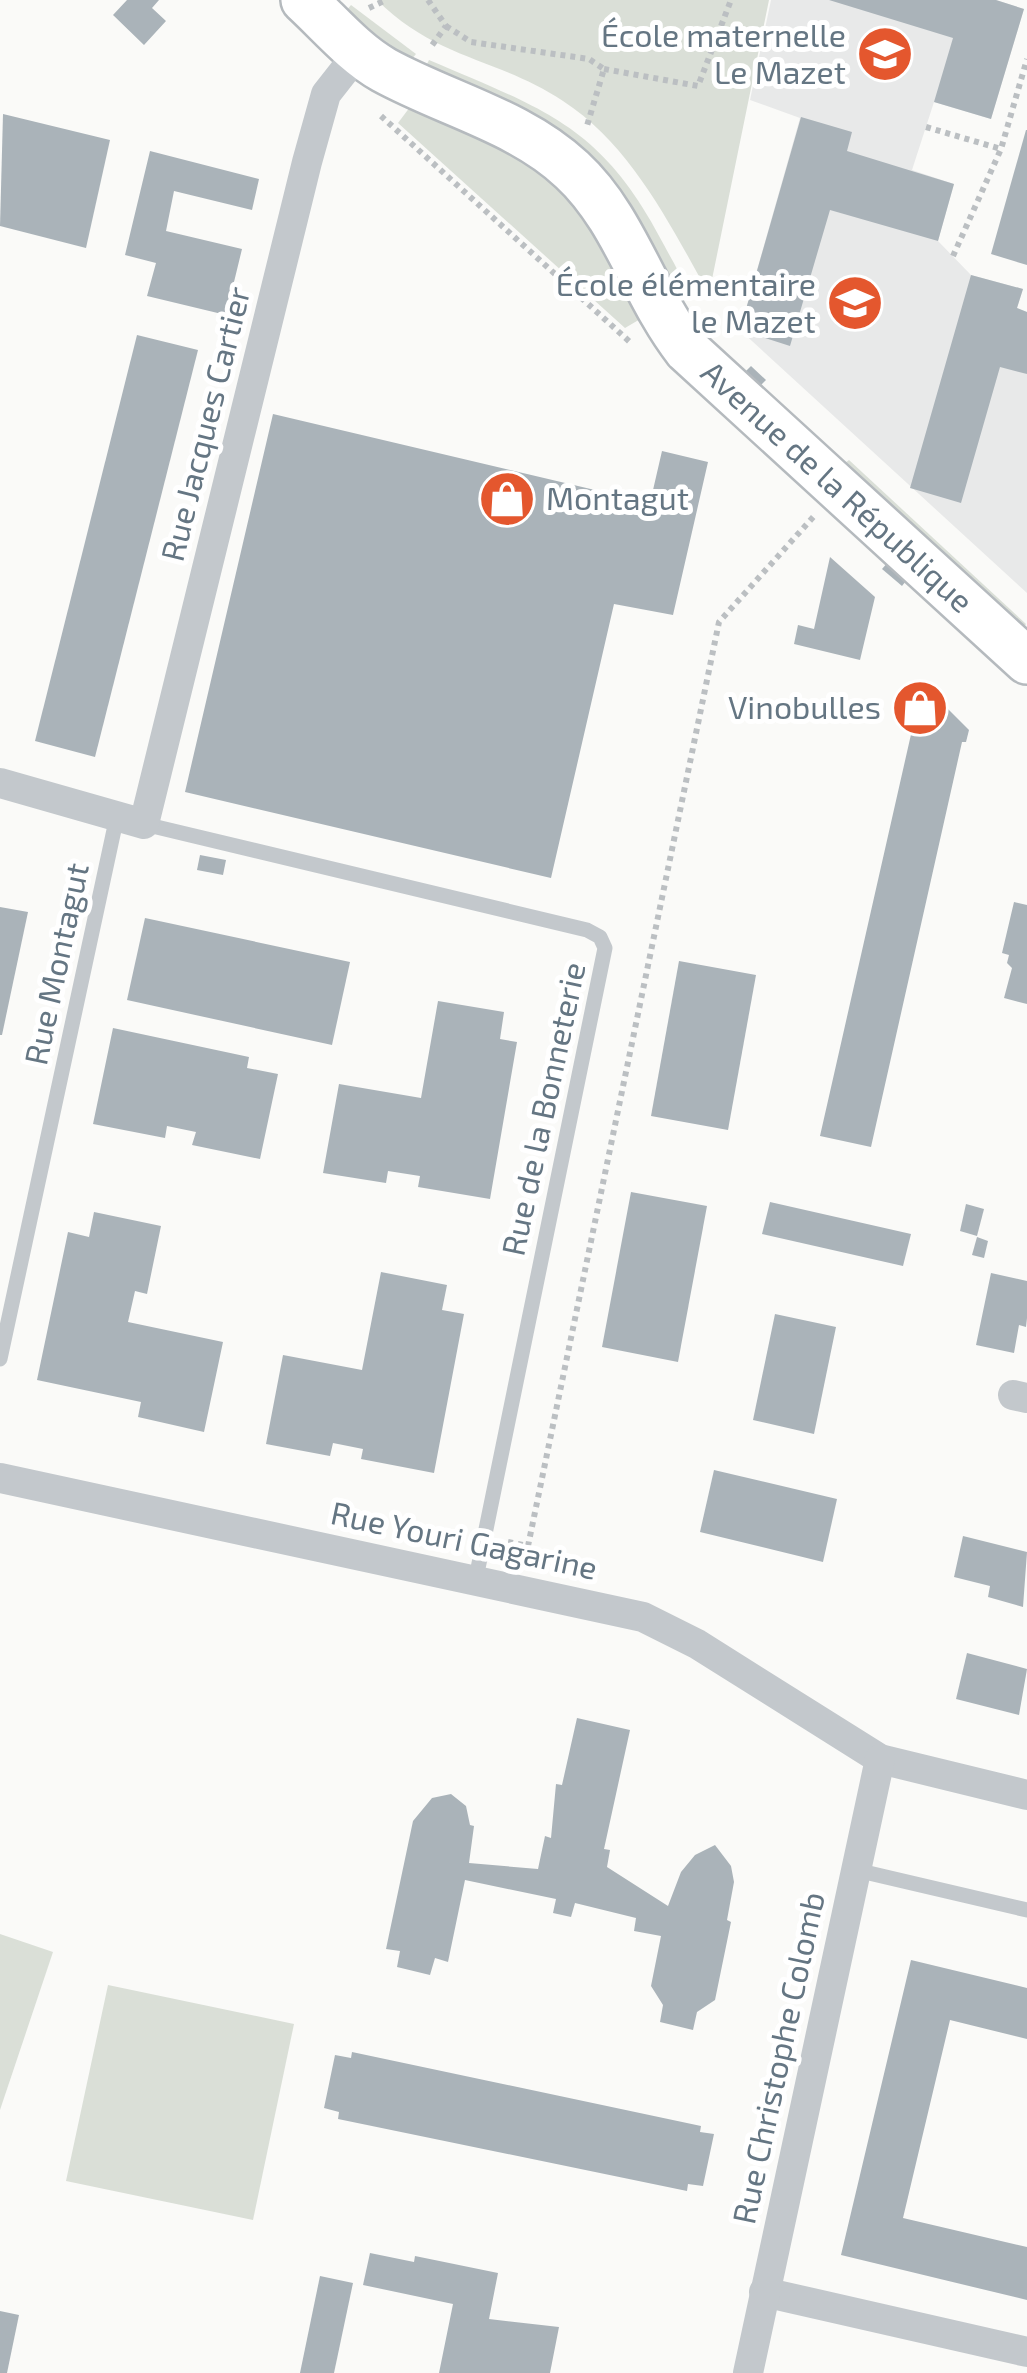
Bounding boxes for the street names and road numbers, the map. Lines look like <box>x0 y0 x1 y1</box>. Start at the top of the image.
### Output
street label: Rue Jacques Cartier <box>152 282 257 565</box>
street label: Avenue de la République <box>695 352 982 619</box>
street label: Rue Montagut <box>15 859 95 1068</box>
street label: Rue de la Bonneterie <box>492 958 592 1259</box>
street label: Rue Youri Gagarine <box>328 1492 601 1586</box>
street label: Rue Christophe Colomb <box>723 1888 831 2227</box>

